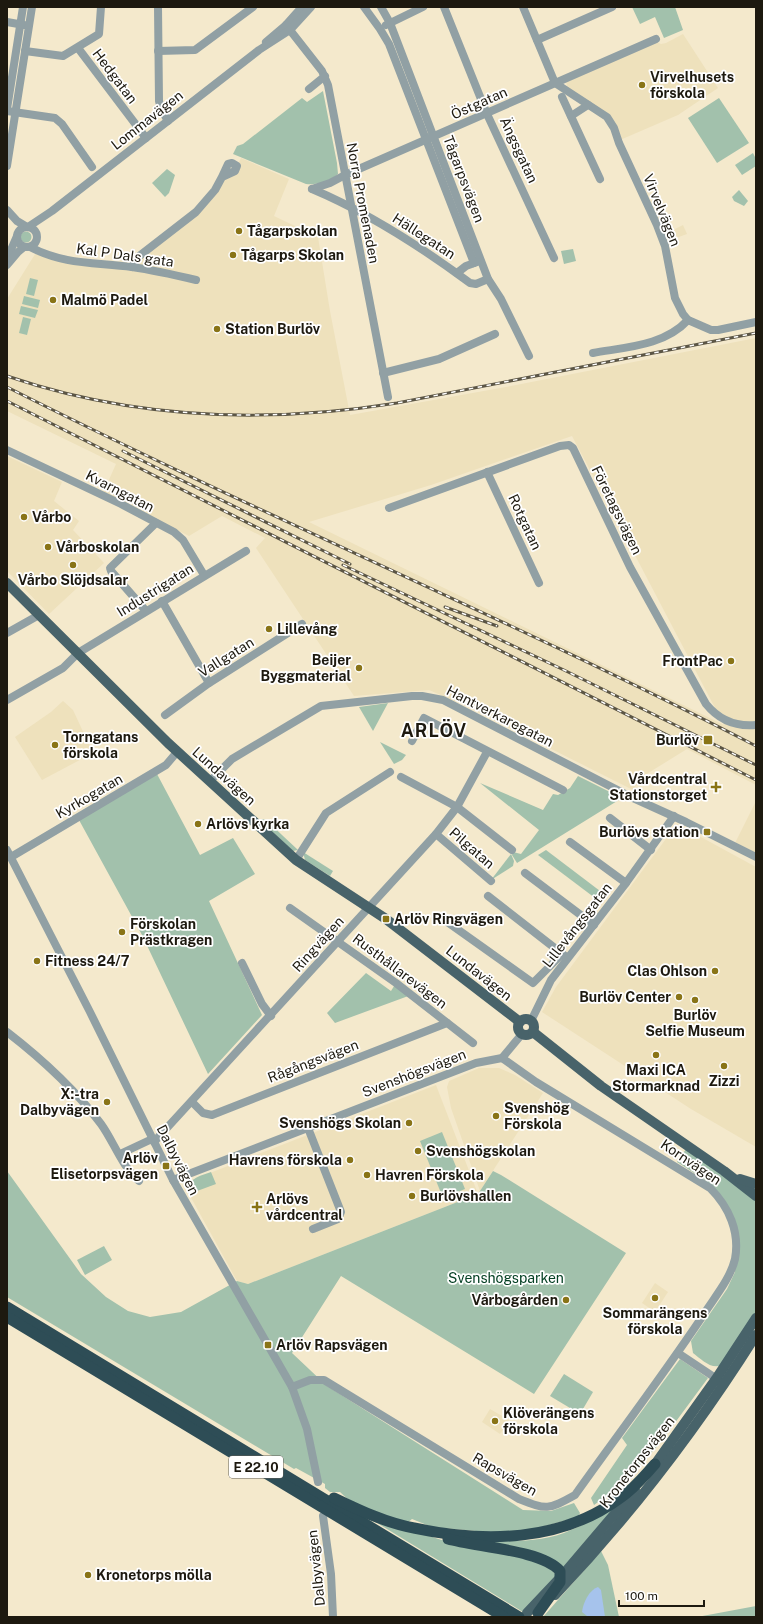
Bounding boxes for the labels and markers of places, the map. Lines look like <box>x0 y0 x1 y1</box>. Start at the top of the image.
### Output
place label: Virvelhusets förskola <box>650 69 734 101</box>
marker: Virvelhusets förskola <box>637 80 647 90</box>
place label: Tågarpskolan <box>247 223 337 239</box>
marker: Tågarpskolan <box>234 226 244 236</box>
place label: Tågarps Skolan <box>241 247 344 263</box>
marker: Tågarps Skolan <box>228 250 238 260</box>
place label: Malmö Padel <box>61 292 148 308</box>
marker: Malmö Padel <box>48 295 58 305</box>
place label: Station Burlöv <box>225 321 321 337</box>
marker: Station Burlöv <box>212 324 222 334</box>
place label: Vårbo <box>32 509 71 525</box>
marker: Vårbo <box>19 512 29 522</box>
place label: Vårboskolan <box>56 539 139 555</box>
marker: Vårboskolan <box>43 542 53 552</box>
marker: Vårbo Slöjdsalar <box>68 560 78 570</box>
place label: Vårbo Slöjdsalar <box>18 572 129 588</box>
place label: Lillevång <box>277 621 338 637</box>
marker: Lillevång <box>264 624 274 634</box>
place label: Beijer Byggmaterial <box>260 652 351 684</box>
place label: FrontPac <box>662 653 723 669</box>
marker: FrontPac <box>726 656 736 666</box>
marker: Beijer Byggmaterial <box>354 663 364 673</box>
place label: Torngatans förskola <box>63 729 138 761</box>
place label: Burlöv <box>656 732 700 748</box>
marker: Burlöv <box>702 734 714 746</box>
marker: Torngatans förskola <box>50 740 60 750</box>
place label: Vårdcentral Stationstorget <box>609 771 707 803</box>
marker: Vårdcentral Stationstorget <box>710 781 722 793</box>
place label: Arlövs kyrka <box>206 816 289 832</box>
marker: Arlövs kyrka <box>193 819 203 829</box>
place label: Burlövs station <box>599 824 699 840</box>
marker: Burlövs station <box>702 827 712 837</box>
place label: Arlöv Ringvägen <box>394 911 503 927</box>
marker: Arlöv Ringvägen <box>381 914 391 924</box>
place label: Förskolan Prästkragen <box>130 916 212 948</box>
marker: Förskolan Prästkragen <box>117 927 127 937</box>
place label: Fitness 24/7 <box>45 953 130 969</box>
marker: Fitness 24/7 <box>32 956 42 966</box>
place label: Clas Ohlson <box>627 963 707 979</box>
marker: Clas Ohlson <box>710 966 720 976</box>
place label: Burlöv Center <box>579 989 671 1005</box>
marker: Burlöv Center <box>674 992 684 1002</box>
marker: Burlöv Selfie Museum <box>690 995 700 1005</box>
place label: Burlöv Selfie Museum <box>645 1007 745 1039</box>
marker: Maxi ICA Stormarknad <box>651 1050 661 1060</box>
marker: Zizzi <box>719 1061 729 1071</box>
place label: Maxi ICA Stormarknad <box>612 1062 700 1094</box>
place label: Zizzi <box>709 1073 739 1089</box>
place label: X:-tra Dalbyvägen <box>20 1086 99 1118</box>
marker: X:-tra Dalbyvägen <box>102 1097 112 1107</box>
place label: Svenshög Förskola <box>504 1100 570 1132</box>
marker: Svenshög Förskola <box>491 1111 501 1121</box>
place label: Svenshögs Skolan <box>279 1115 401 1131</box>
marker: Svenshögs Skolan <box>404 1118 414 1128</box>
place label: Svenshögskolan <box>426 1143 535 1159</box>
marker: Svenshögskolan <box>413 1146 423 1156</box>
place label: Arlöv Elisetorpsvägen <box>51 1150 159 1182</box>
place label: Havrens förskola <box>229 1152 342 1168</box>
marker: Havrens förskola <box>345 1155 355 1165</box>
marker: Arlöv Elisetorpsvägen <box>161 1161 171 1171</box>
place label: Havren Förskola <box>375 1167 484 1183</box>
marker: Havren Förskola <box>362 1170 372 1180</box>
place label: Burlövshallen <box>420 1188 511 1204</box>
place label: Arlövs vårdcentral <box>266 1191 343 1223</box>
marker: Burlövshallen <box>407 1191 417 1201</box>
marker: Arlövs vårdcentral <box>251 1201 263 1213</box>
place label: Vårbogården <box>472 1292 558 1308</box>
marker: Sommarängens förskola <box>650 1293 660 1303</box>
marker: Vårbogården <box>561 1295 571 1305</box>
place label: Sommarängens förskola <box>603 1305 707 1337</box>
place label: Arlöv Rapsvägen <box>276 1337 388 1353</box>
marker: Arlöv Rapsvägen <box>263 1340 273 1350</box>
place label: Klöverängens förskola <box>503 1405 594 1437</box>
marker: Klöverängens förskola <box>490 1416 500 1426</box>
place label: Kronetorps mölla <box>96 1567 212 1583</box>
marker: Kronetorps mölla <box>83 1570 93 1580</box>

